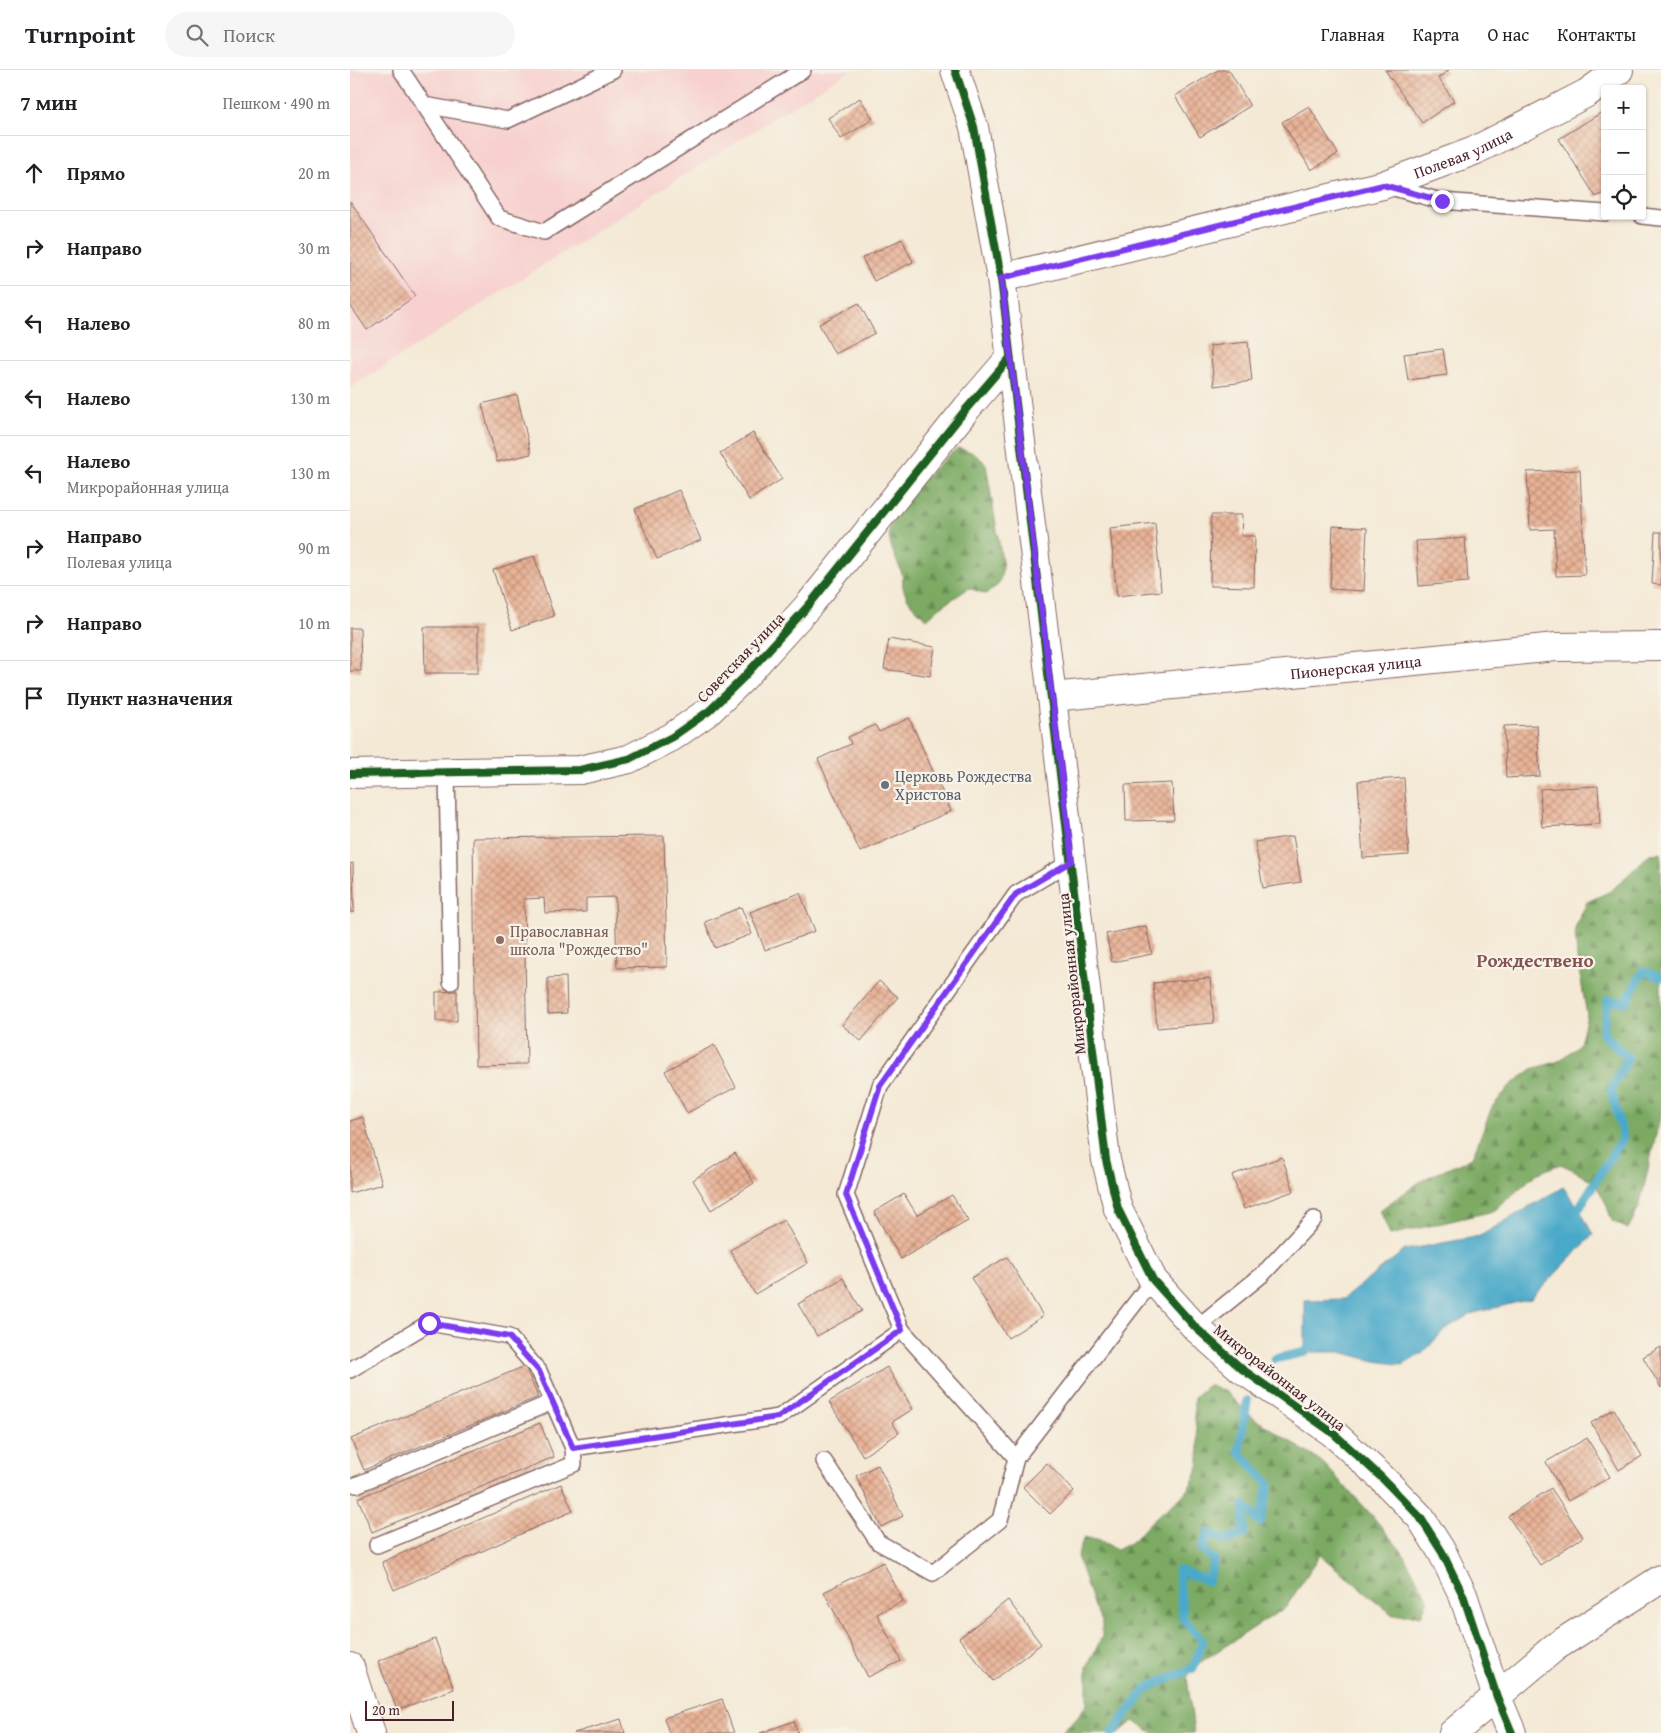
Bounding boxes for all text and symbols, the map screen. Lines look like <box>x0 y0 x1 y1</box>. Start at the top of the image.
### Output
search box <box>165 12 515 57</box>
text: Turnpoint <box>25 17 135 52</box>
icon: search <box>183 21 211 49</box>
text: Поиск <box>223 21 275 49</box>
text: Главная <box>1321 21 1385 48</box>
text: Карта <box>1413 21 1459 48</box>
text: О нас <box>1487 21 1529 48</box>
text: Контакты <box>1557 21 1636 48</box>
map controls <box>1601 85 1646 220</box>
button: + <box>1601 85 1646 130</box>
text: 7 мин <box>20 87 77 118</box>
text: Пешком · 490 m <box>223 91 330 115</box>
street label: Полевая улица <box>1410 121 1517 185</box>
button: − <box>1601 130 1646 175</box>
icon: ahead <box>20 159 48 187</box>
text: Прямо <box>67 159 125 187</box>
text: 20 m <box>298 161 330 185</box>
button: locate <box>1601 175 1646 220</box>
route end <box>1431 190 1454 213</box>
icon: right <box>20 234 48 262</box>
text: Направо <box>67 234 142 262</box>
text: 30 m <box>298 236 330 260</box>
icon: left <box>20 309 48 337</box>
text: Налево <box>67 309 130 337</box>
text: 80 m <box>298 311 330 335</box>
icon: left <box>20 384 48 412</box>
text: Налево <box>67 384 130 412</box>
text: 130 m <box>290 386 330 410</box>
text: Налево <box>67 447 130 475</box>
icon: left <box>20 459 48 487</box>
text: 130 m <box>290 461 330 485</box>
text: Микрорайонная улица <box>67 475 229 499</box>
text: Направо <box>67 522 142 550</box>
icon: right <box>20 534 48 562</box>
text: 90 m <box>298 536 330 560</box>
text: Полевая улица <box>67 550 172 574</box>
street label: Советская улица <box>690 606 790 708</box>
icon: right <box>20 609 48 637</box>
text: Направо <box>67 609 142 637</box>
text: 10 m <box>298 611 330 635</box>
street label: Пионерская улица <box>1289 648 1423 685</box>
icon: arrive <box>20 684 48 712</box>
text: Пункт назначения <box>67 684 233 712</box>
place label: Церковь Рождества Христова <box>895 764 1032 806</box>
marker: Церковь Рождества Христова <box>879 779 891 791</box>
street label: Микрорайонная улица <box>1051 892 1091 1056</box>
place label: Православная школа "Рождество" <box>510 919 648 961</box>
marker: Православная школа "Рождество" <box>494 934 506 946</box>
district label: Рождествено <box>1476 946 1594 974</box>
route start <box>418 1312 441 1335</box>
street label: Микрорайонная улица <box>1209 1318 1352 1437</box>
scale bar <box>365 1698 454 1721</box>
text: 20 m <box>372 1700 400 1720</box>

